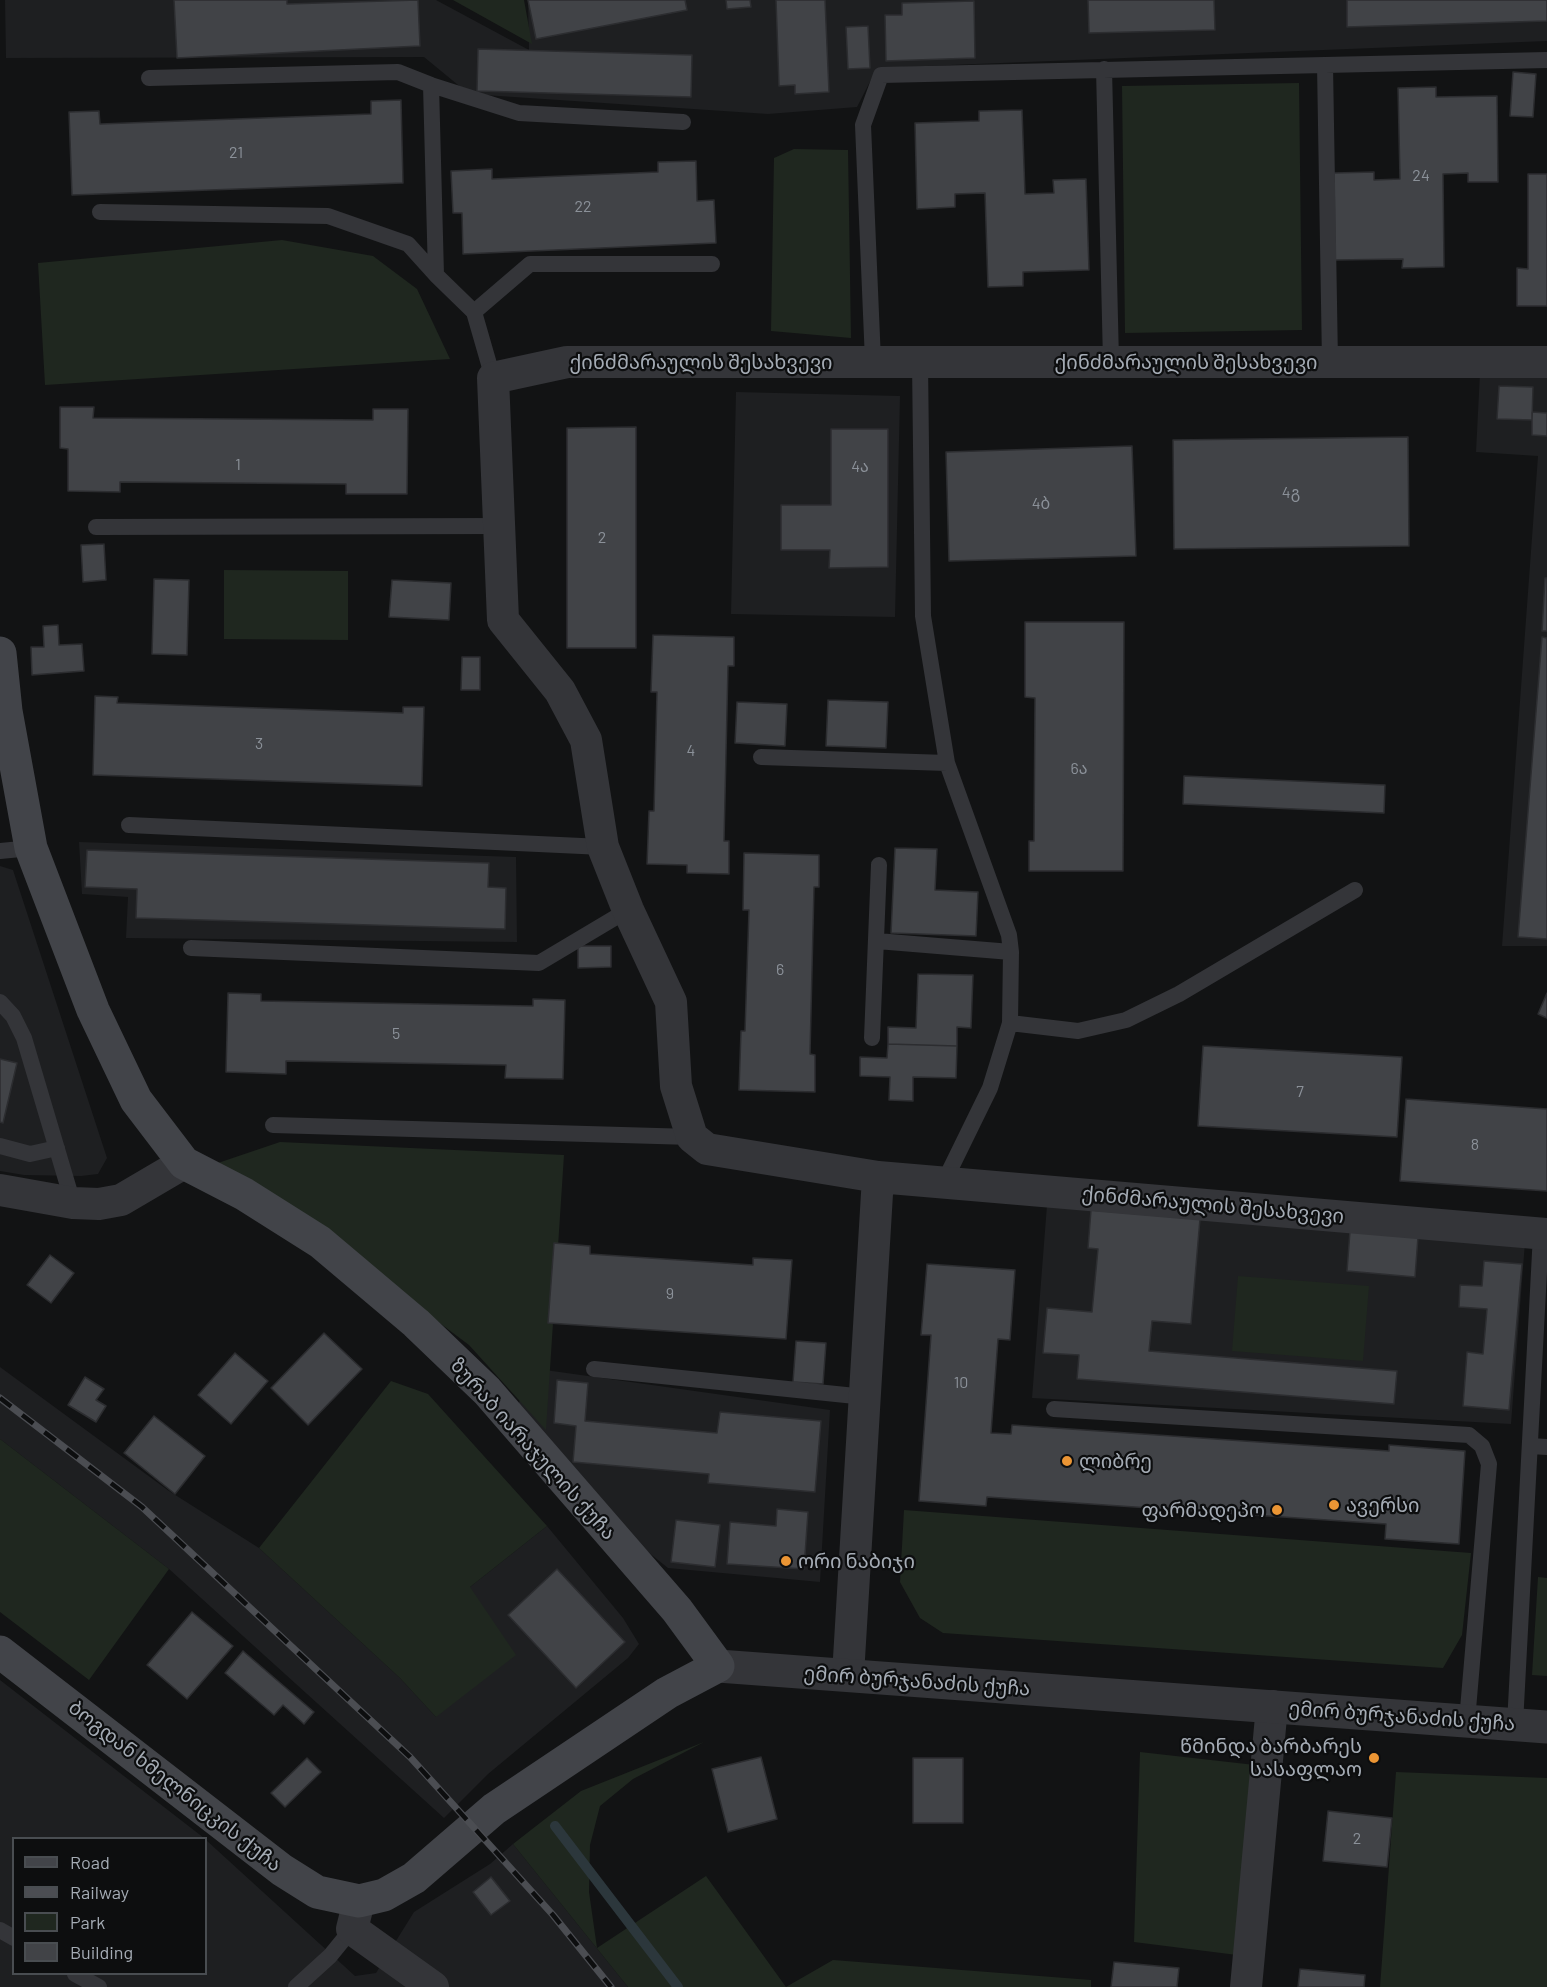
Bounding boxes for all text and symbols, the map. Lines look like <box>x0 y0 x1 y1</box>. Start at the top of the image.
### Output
house number: 21 <box>229 143 243 163</box>
house number: 24 <box>1412 166 1430 186</box>
house number: 22 <box>574 197 592 217</box>
street label: ქინძმარაულის შესახვევი <box>569 350 833 374</box>
street label: ქინძმარაულის შესახვევი <box>1054 350 1318 374</box>
house number: 1 <box>235 455 241 475</box>
house number: 4ა <box>851 457 869 477</box>
house number: 4გ <box>1282 483 1300 503</box>
house number: 4ბ <box>1032 494 1050 514</box>
house number: 2 <box>598 528 606 548</box>
house number: 3 <box>255 734 263 754</box>
house number: 4 <box>687 741 695 761</box>
house number: 6ა <box>1070 759 1088 779</box>
house number: 6 <box>776 960 784 980</box>
house number: 5 <box>392 1024 400 1044</box>
house number: 7 <box>1296 1082 1304 1102</box>
house number: 8 <box>1471 1135 1479 1155</box>
street label: ქინძმარაულის შესახვევი <box>1081 1182 1345 1228</box>
house number: 9 <box>666 1284 674 1304</box>
street label: ზურაბ იარაჯულის ქუჩა <box>445 1353 621 1545</box>
house number: 10 <box>954 1373 968 1393</box>
place label: ლიბრე <box>1079 1449 1152 1473</box>
marker: ლიბრე <box>1060 1454 1074 1468</box>
place label: ავერსი <box>1346 1493 1420 1517</box>
place label: ფარმადეპო <box>1142 1498 1265 1522</box>
marker: ავერსი <box>1327 1498 1341 1512</box>
marker: ფარმადეპო <box>1270 1503 1284 1517</box>
place label: ორი ნაბიჯი <box>798 1549 915 1573</box>
marker: ორი ნაბიჯი <box>779 1554 793 1568</box>
street label: ემირ ბურჯანაძის ქუჩა <box>803 1661 1031 1701</box>
street label: ბოგდან ხმელნიცკის ქუჩა <box>64 1695 286 1877</box>
street label: ემირ ბურჯანაძის ქუჩა <box>1288 1696 1516 1736</box>
place label: წმინდა ბარბარეს სასაფლაო <box>1180 1734 1362 1781</box>
marker: წმინდა ბარბარეს სასაფლაო <box>1367 1751 1381 1765</box>
house number: 2 <box>1353 1829 1361 1849</box>
legend <box>12 1837 207 1975</box>
text: Road <box>70 1851 110 1873</box>
text: Railway <box>70 1881 129 1903</box>
text: Park <box>70 1911 105 1933</box>
text: Building <box>70 1941 133 1963</box>

